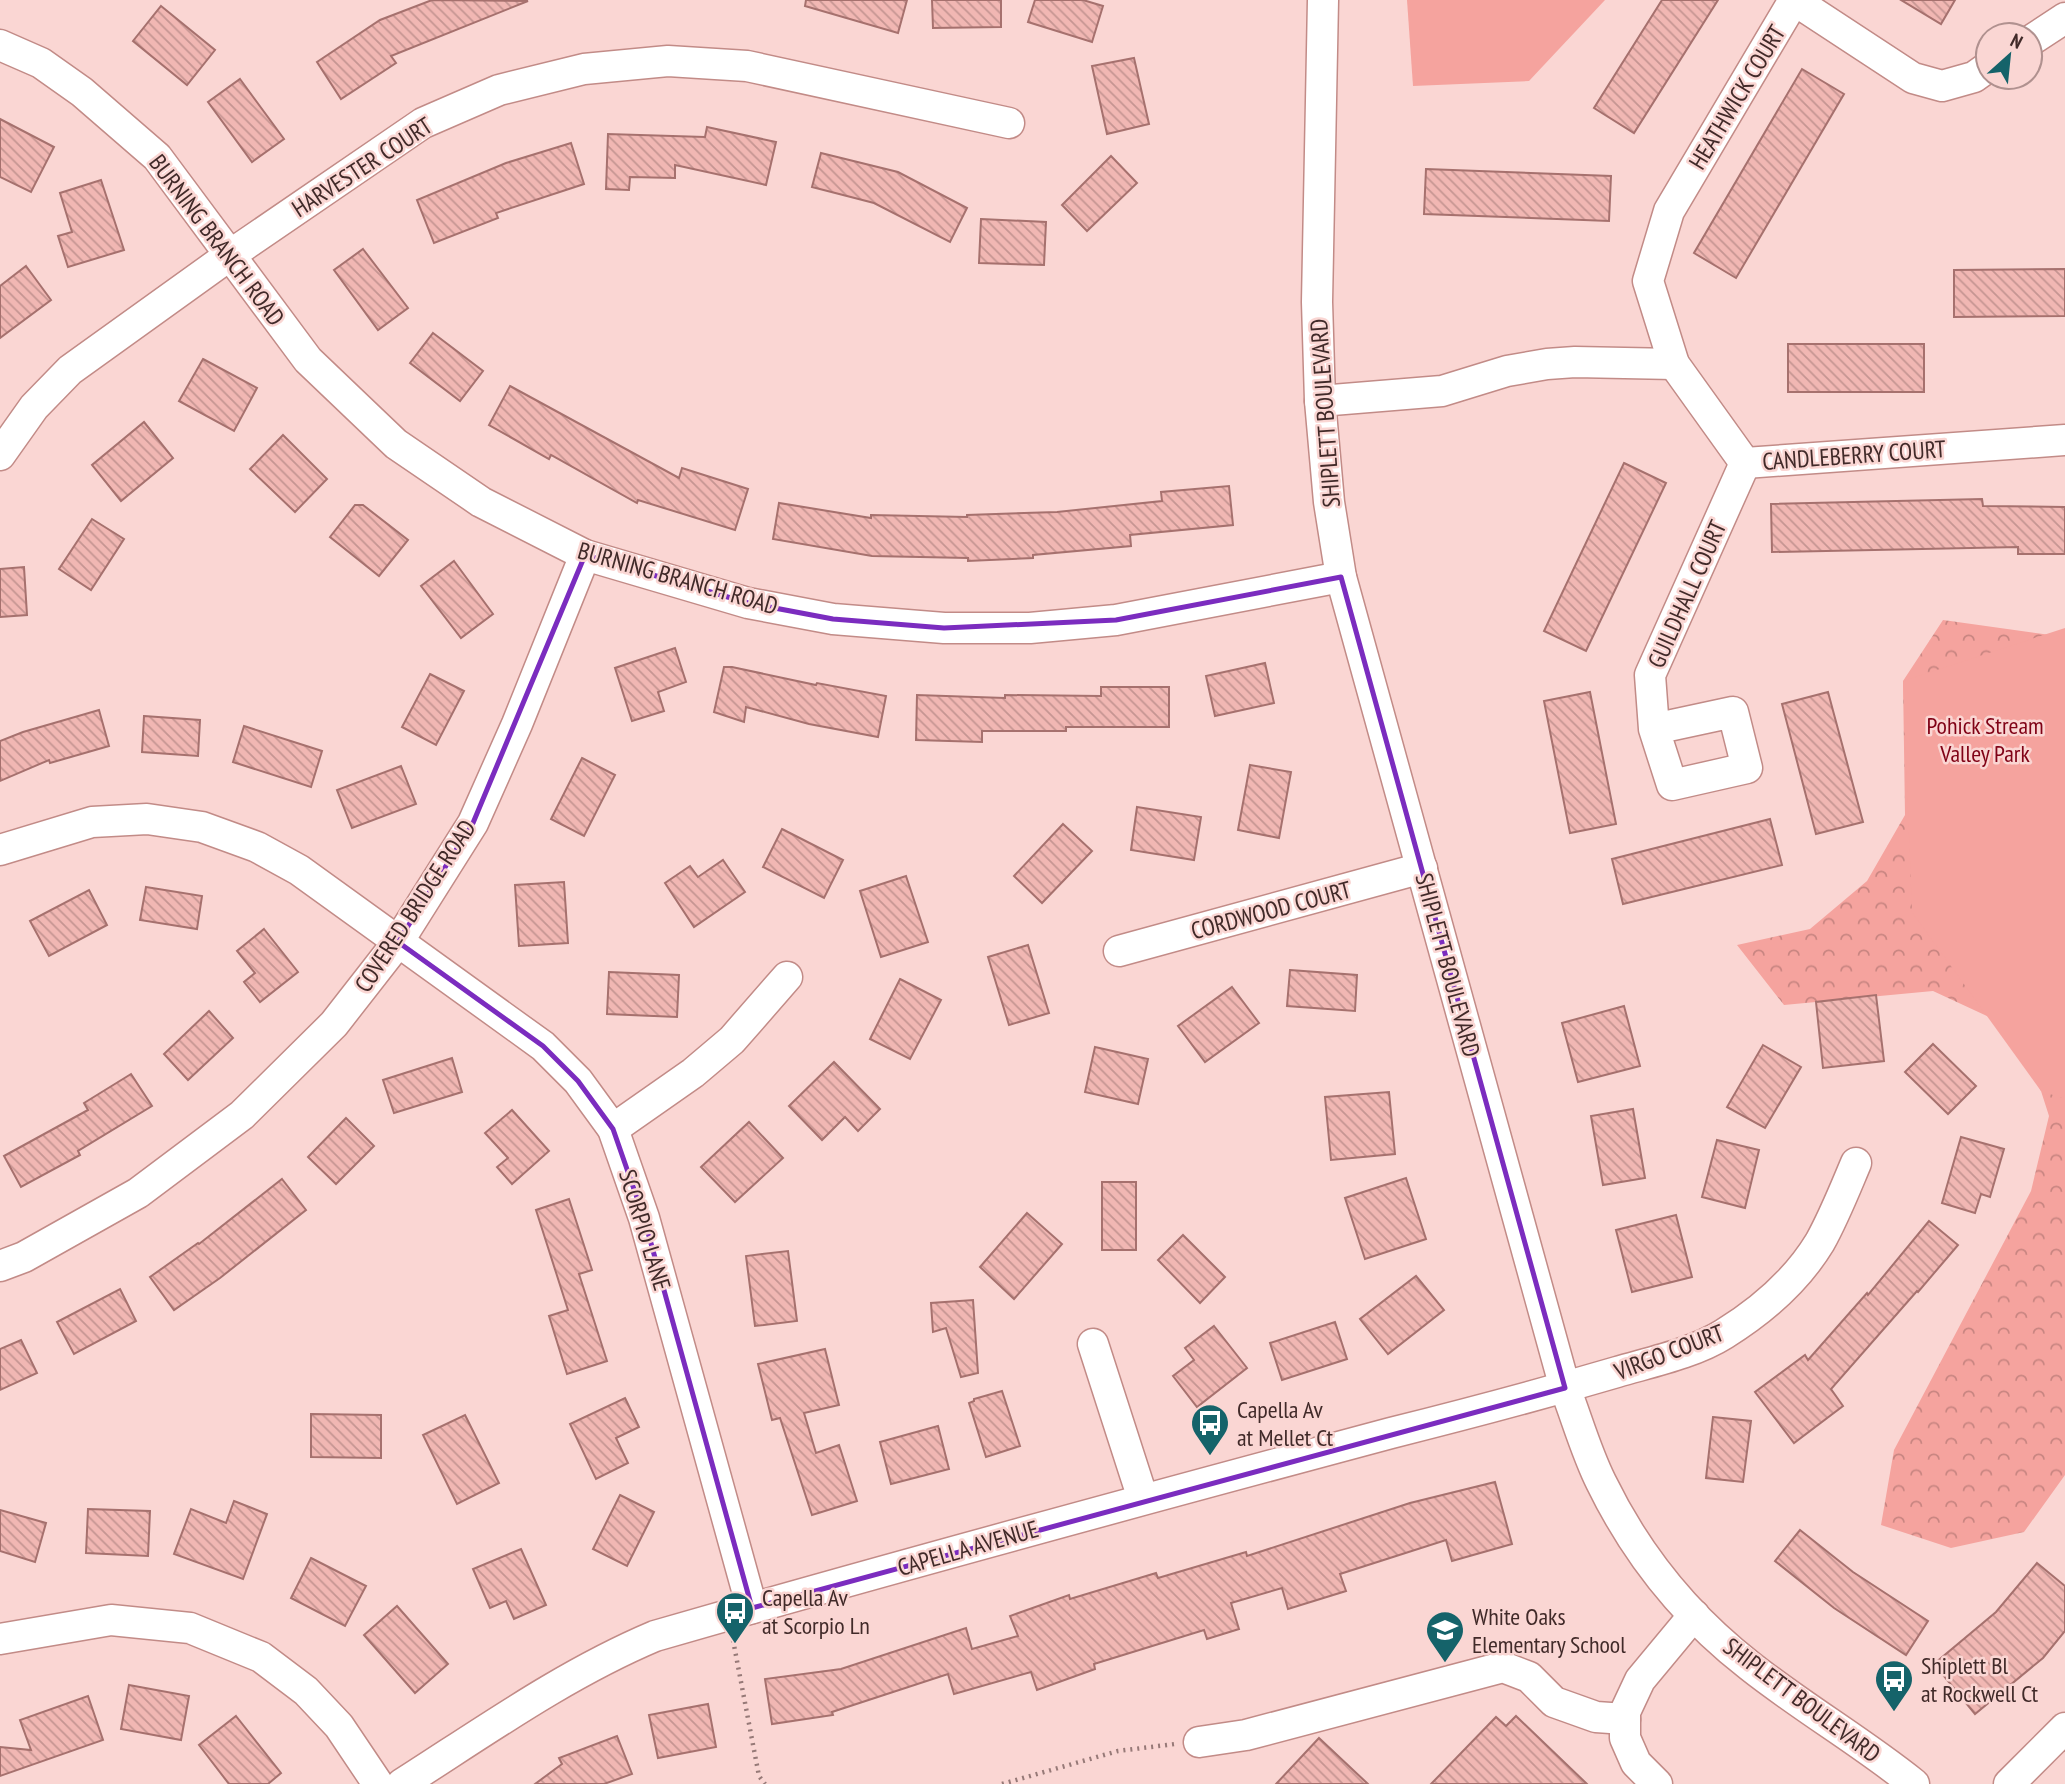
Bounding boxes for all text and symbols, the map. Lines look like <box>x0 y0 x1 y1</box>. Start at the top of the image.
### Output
street label: HEATHWICK COURT <box>1682 19 1792 175</box>
north arrow <box>1974 21 2044 91</box>
text: N <box>2007 28 2027 54</box>
street label: HARVESTER COURT <box>286 110 438 224</box>
street label: BURNING BRANCH ROAD <box>142 148 292 332</box>
street label: SHIPLETT BOULEVARD <box>1303 318 1347 508</box>
street label: CANDLEBERRY COURT <box>1761 433 1947 477</box>
street label: GUILDHALL COURT <box>1641 515 1733 673</box>
street label: BURNING BRANCH ROAD <box>574 535 782 621</box>
park label: Pohick Stream Valley Park <box>1926 710 2044 769</box>
street label: COVERED BRIDGE ROAD <box>348 814 482 998</box>
street label: SHIPLETT BOULEVARD <box>1409 870 1487 1060</box>
street label: CORDWOOD COURT <box>1188 874 1355 946</box>
street label: SCORPIO LANE <box>612 1166 678 1294</box>
street label: VIRGO COURT <box>1609 1317 1728 1387</box>
place label: Capella Av at Mellet Ct <box>1237 1394 1334 1453</box>
bus stop icon: Capella Av at Mellet Ct <box>1189 1402 1231 1457</box>
street label: CAPELLA AVENUE <box>894 1513 1042 1583</box>
place label: Capella Av at Scorpio Ln <box>762 1582 870 1641</box>
bus stop icon: Capella Av at Scorpio Ln <box>714 1590 756 1645</box>
place label: White Oaks Elementary School <box>1472 1601 1626 1660</box>
school or university icon: White Oaks Elementary School <box>1424 1609 1466 1664</box>
street label: SHIPLETT BOULEVARD <box>1717 1631 1887 1769</box>
place label: Shiplett Bl at Rockwell Ct <box>1921 1650 2039 1709</box>
bus stop icon: Shiplett Bl at Rockwell Ct <box>1873 1658 1915 1713</box>

